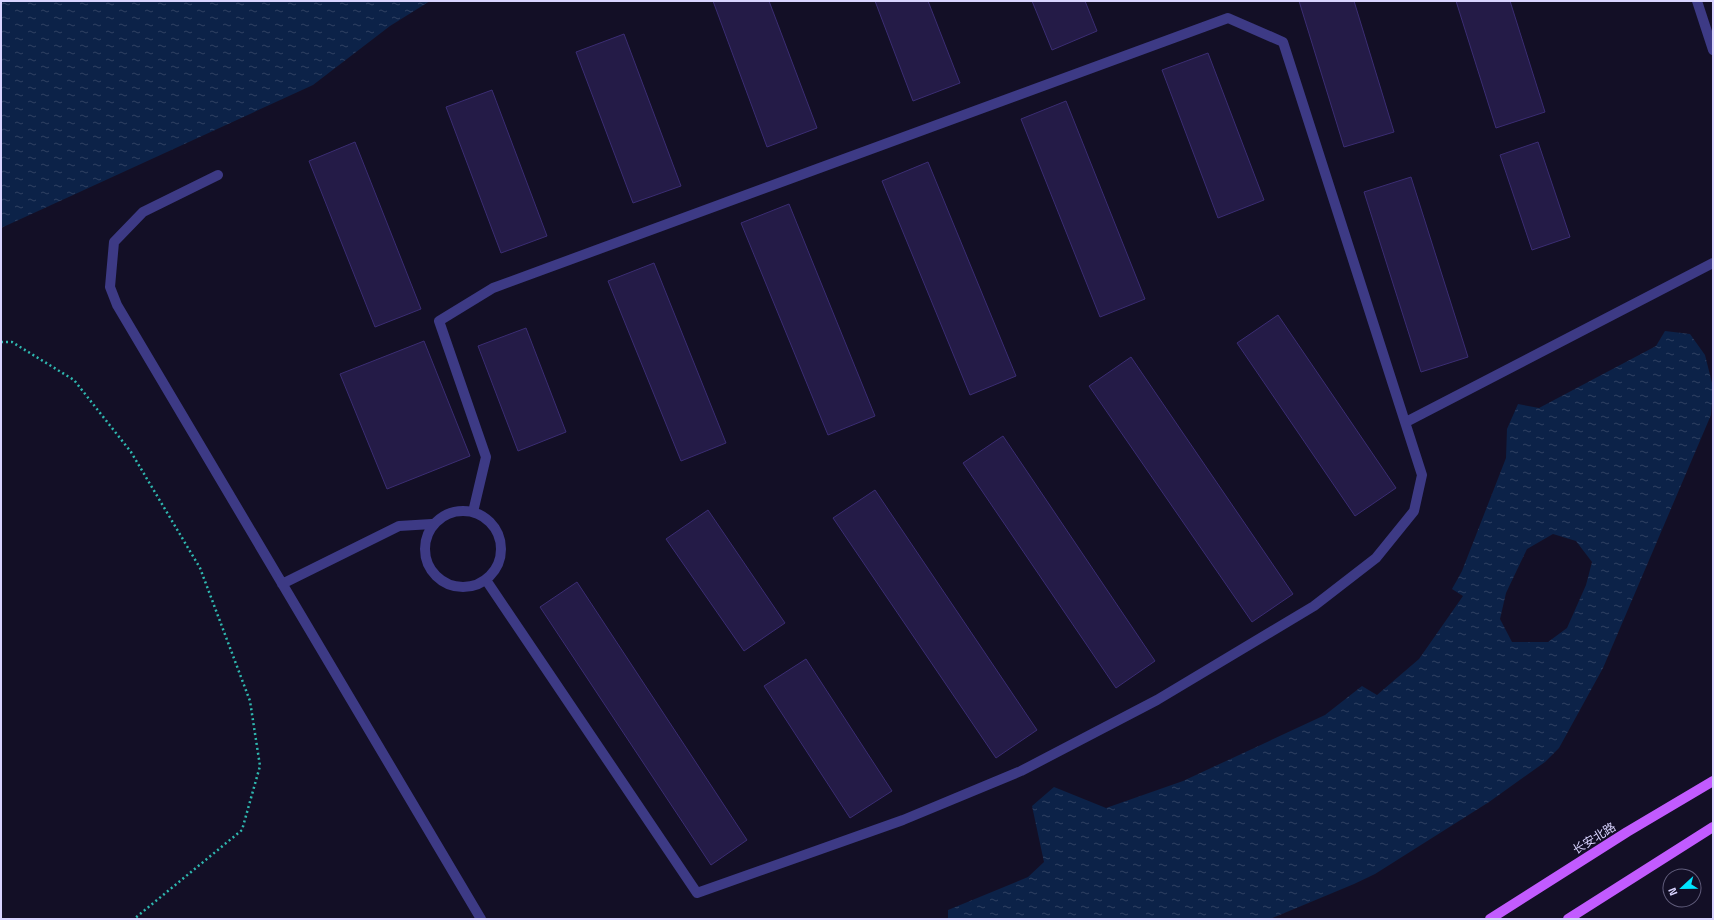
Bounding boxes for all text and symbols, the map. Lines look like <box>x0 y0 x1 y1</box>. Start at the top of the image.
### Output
street label: 长安北路 <box>1569 817 1619 859</box>
north arrow <box>1662 868 1702 908</box>
text: N <box>1664 885 1682 898</box>

